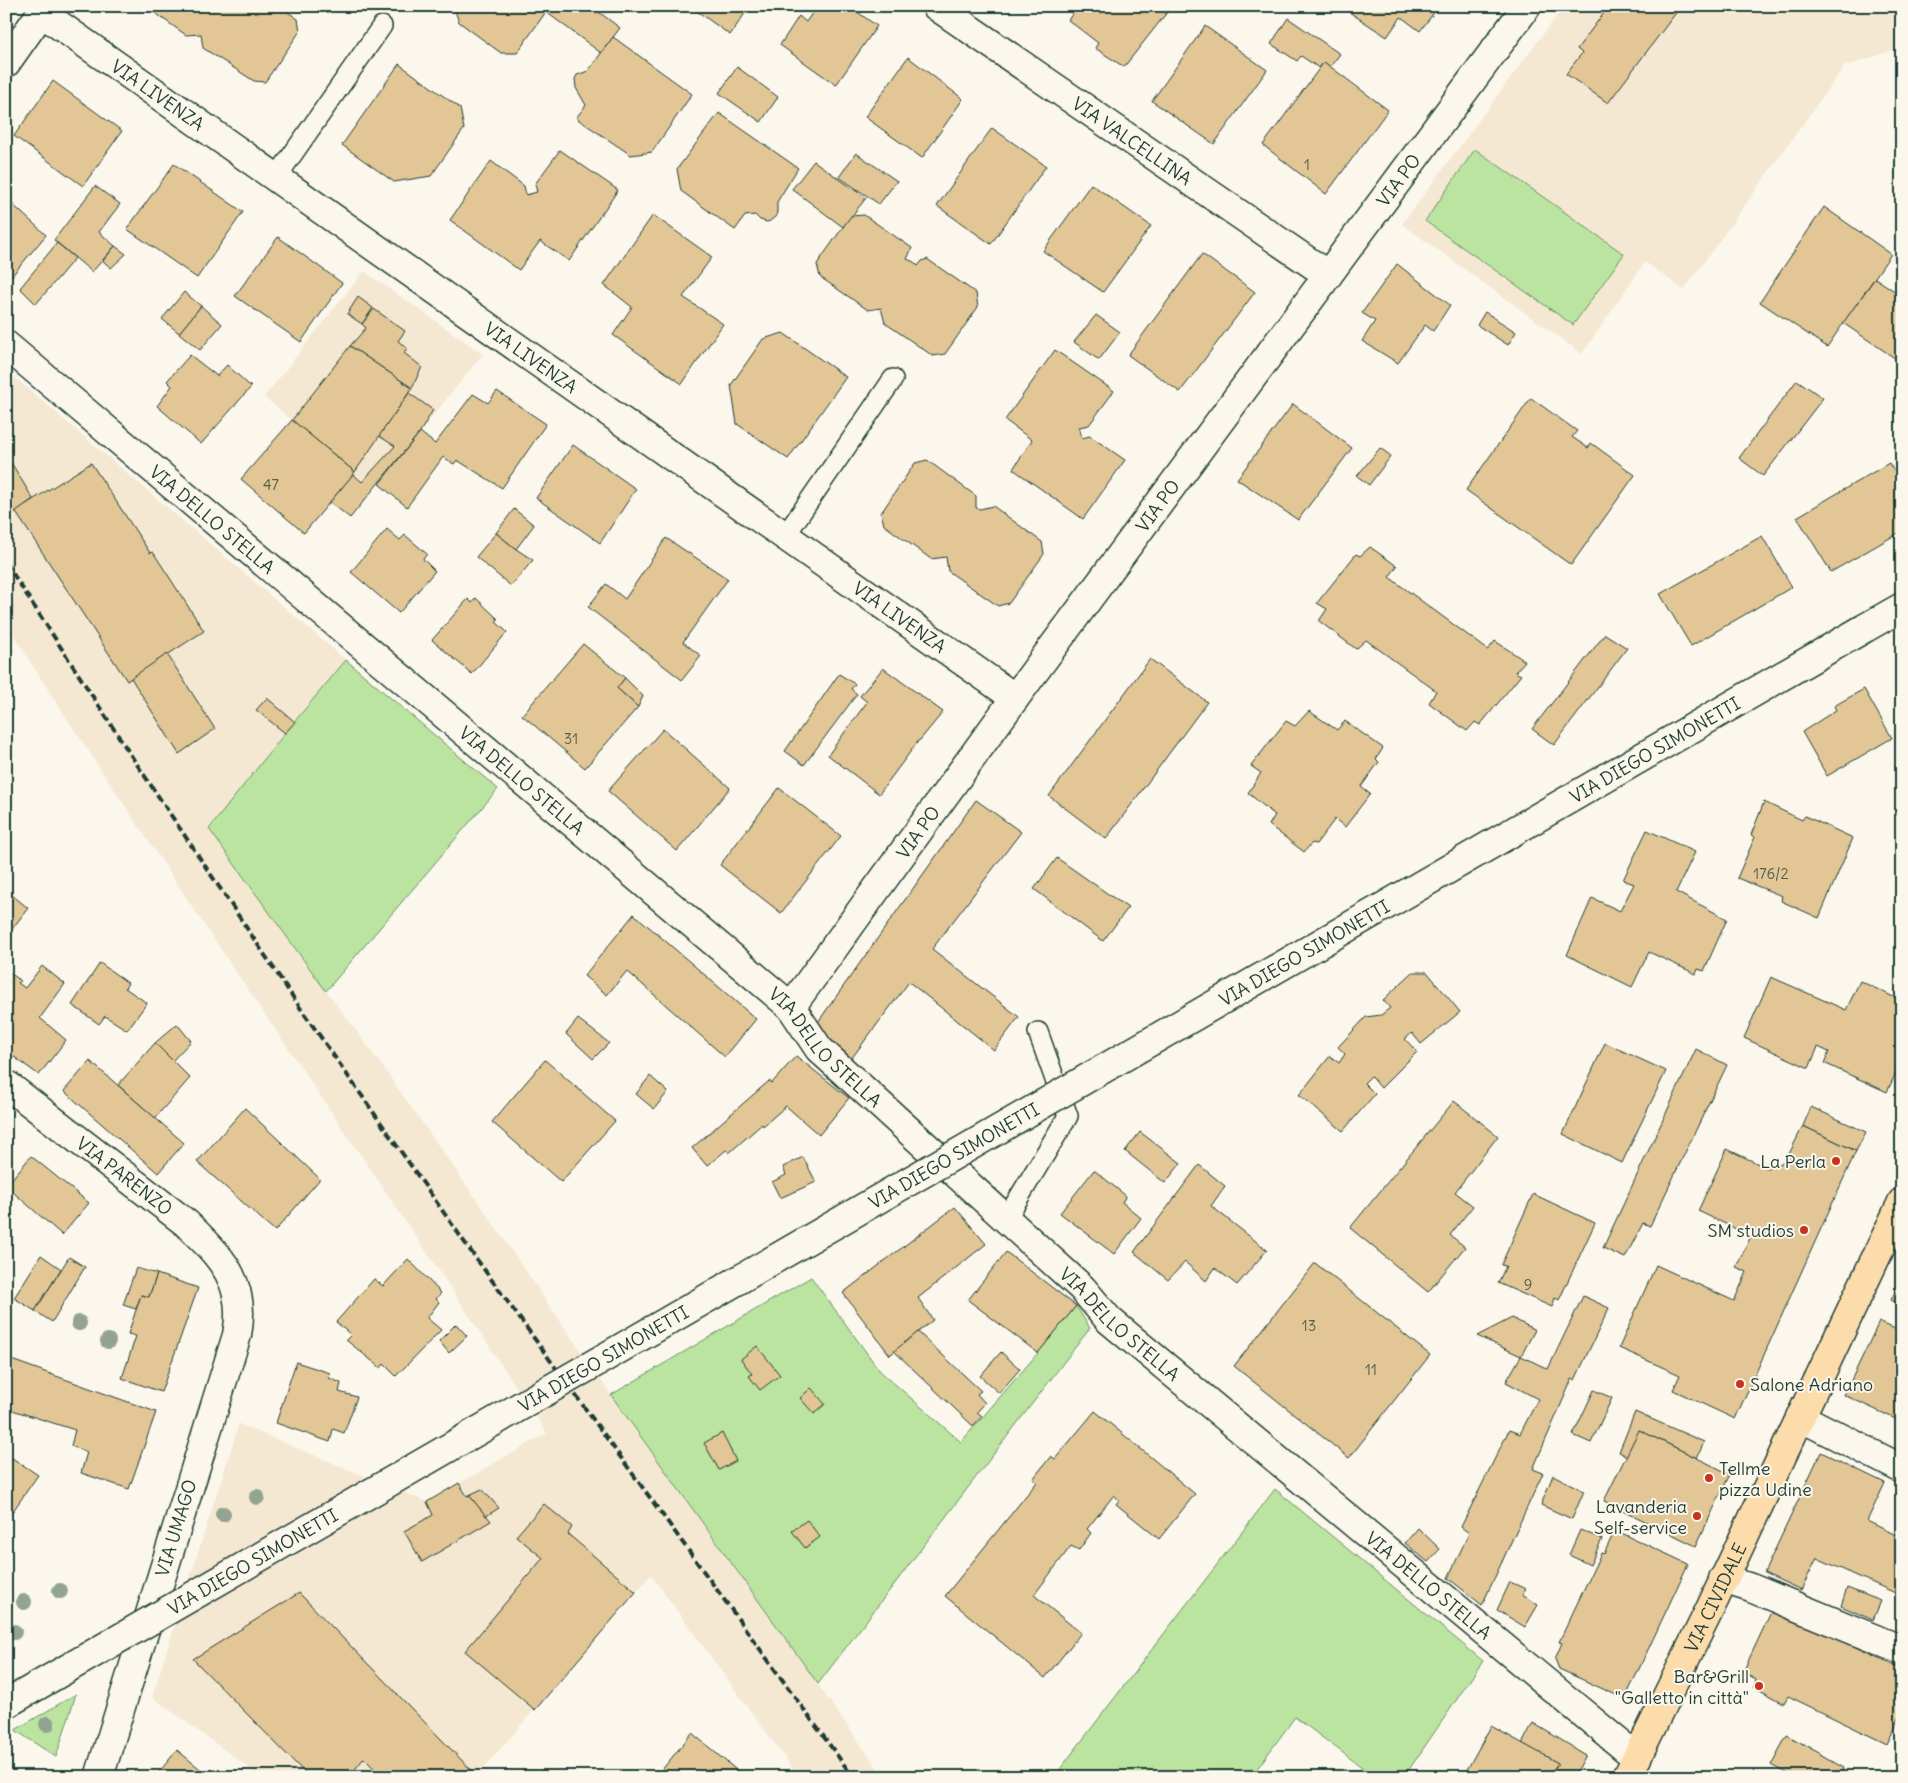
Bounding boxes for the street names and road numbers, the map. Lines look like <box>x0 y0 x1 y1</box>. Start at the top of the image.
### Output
street label: VIA LIVENZA <box>107 54 209 135</box>
street label: VIA VALCELLINA <box>1068 92 1197 190</box>
street label: VIA PO <box>1371 149 1425 211</box>
street label: VIA LIVENZA <box>480 317 582 398</box>
street label: VIA DELLO STELLA <box>145 460 280 578</box>
street label: VIA PO <box>1130 475 1184 536</box>
street label: VIA LIVENZA <box>849 576 951 658</box>
street label: VIA DIEGO SIMONETTI <box>1565 691 1744 808</box>
street label: VIA DELLO STELLA <box>455 721 589 839</box>
street label: VIA PO <box>891 801 945 863</box>
street label: VIA DIEGO SIMONETTI <box>1215 894 1394 1011</box>
street label: VIA DELLO STELLA <box>764 982 887 1112</box>
street label: VIA DIEGO SIMONETTI <box>864 1097 1043 1214</box>
street label: VIA PARENZO <box>72 1131 177 1220</box>
street label: VIA DELLO STELLA <box>1055 1262 1185 1386</box>
street label: VIA DIEGO SIMONETTI <box>514 1300 693 1417</box>
street label: VIA UMAGO <box>150 1477 202 1579</box>
street label: VIA DIEGO SIMONETTI <box>163 1503 342 1620</box>
street label: VIA DELLO STELLA <box>1361 1526 1496 1644</box>
street label: VIA CIVIDALE <box>1679 1539 1751 1656</box>

